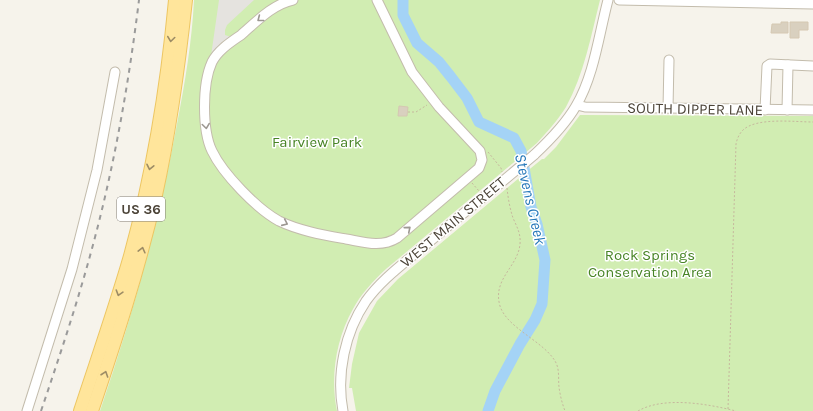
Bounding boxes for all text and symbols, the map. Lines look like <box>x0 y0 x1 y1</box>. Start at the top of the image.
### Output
one-way arrow <box>258 14 265 21</box>
one-way arrow <box>167 36 176 42</box>
street label: SOUTH DIPPER LANE <box>627 99 763 119</box>
one-way arrow <box>201 123 210 129</box>
park label: Fairview Park <box>272 133 362 151</box>
water label: Stevens Creek <box>511 152 550 247</box>
one-way arrow <box>147 164 155 170</box>
street label: WEST MAIN STREET <box>397 173 510 271</box>
road number: US 36 <box>117 197 165 221</box>
one-way arrow <box>281 218 289 226</box>
one-way arrow <box>403 226 411 233</box>
park label: Rock Springs Conservation Area <box>588 246 712 281</box>
one-way arrow <box>138 247 146 253</box>
one-way arrow <box>115 289 123 296</box>
one-way arrow <box>100 371 108 378</box>

